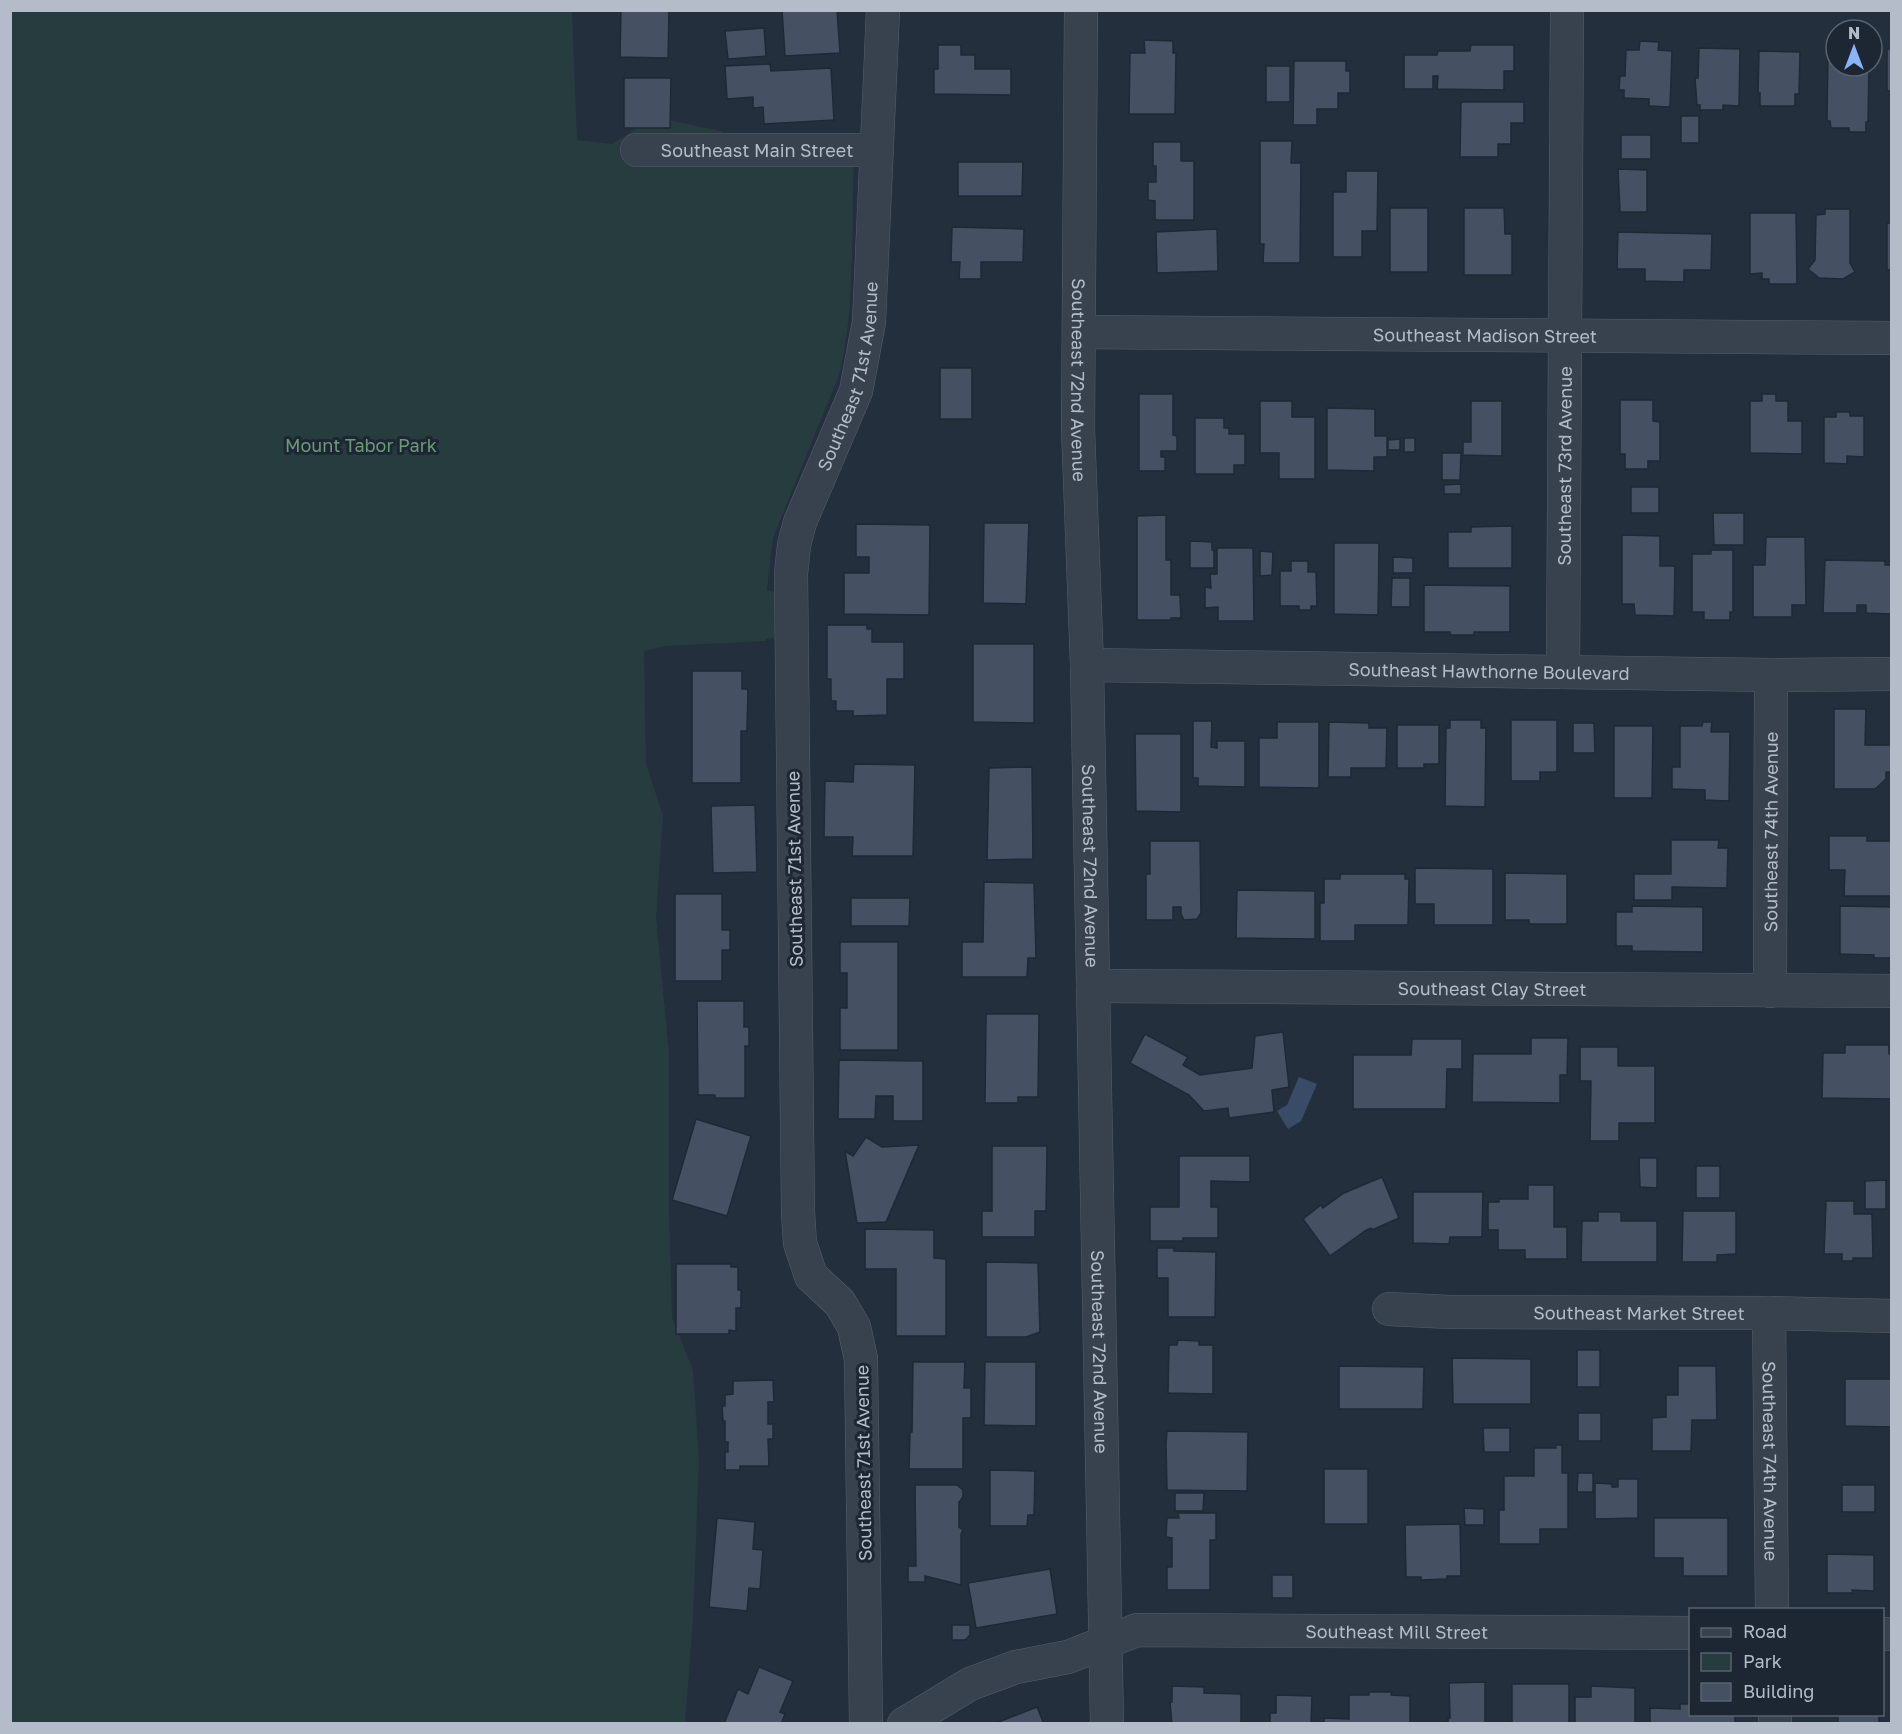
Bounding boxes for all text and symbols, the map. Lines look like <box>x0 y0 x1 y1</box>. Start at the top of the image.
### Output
north arrow <box>1824 18 1884 78</box>
text: N <box>1848 23 1860 43</box>
street label: Southeast Main Street <box>661 139 853 161</box>
street label: Southeast 72nd Avenue <box>1067 278 1091 482</box>
street label: Southeast 71st Avenue <box>812 281 882 474</box>
street label: Southeast Madison Street <box>1373 323 1597 347</box>
street label: Southeast 73rd Avenue <box>1553 366 1576 566</box>
park label: Mount Tabor Park <box>285 434 437 456</box>
street label: Southeast Hawthorne Boulevard <box>1348 658 1630 684</box>
street label: Southeast 74th Avenue <box>1759 732 1782 932</box>
street label: Southeast 72nd Avenue <box>1078 764 1104 968</box>
street label: Southeast 71st Avenue <box>781 771 807 967</box>
street label: Southeast Clay Street <box>1397 977 1587 1000</box>
street label: Southeast 72nd Avenue <box>1087 1250 1113 1454</box>
street label: Southeast Market Street <box>1533 1301 1745 1324</box>
street label: Southeast 74th Avenue <box>1758 1361 1783 1561</box>
street label: Southeast 71st Avenue <box>850 1365 876 1561</box>
legend <box>1689 1608 1884 1716</box>
street label: Southeast Mill Street <box>1305 1620 1488 1643</box>
text: Road <box>1743 1620 1787 1642</box>
text: Park <box>1743 1650 1782 1672</box>
text: Building <box>1743 1680 1814 1702</box>

